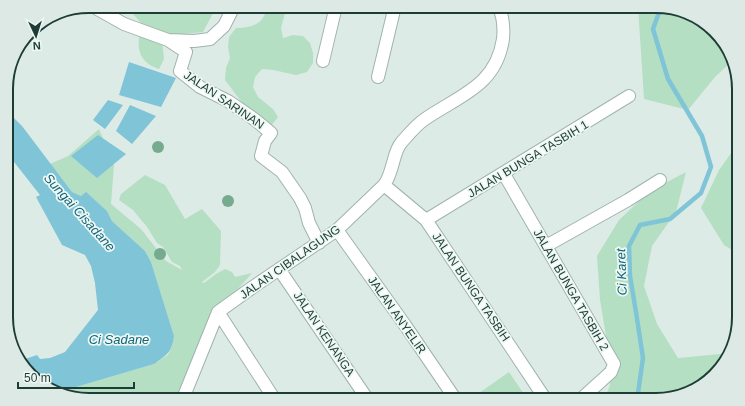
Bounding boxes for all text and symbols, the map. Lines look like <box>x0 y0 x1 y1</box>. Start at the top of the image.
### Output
north arrow <box>16 16 56 56</box>
text: N <box>32 40 41 52</box>
street label: JALAN SARINAN <box>181 68 267 132</box>
street label: JALAN BUNGA TASBIH 1 <box>465 117 591 201</box>
water label: Sungai Cisadane <box>41 171 118 254</box>
street label: JALAN CIBALAGUNG <box>237 222 343 302</box>
street label: JALAN BUNGA TASBIH 2 <box>530 227 612 354</box>
street label: JALAN BUNGA TASBIH <box>429 230 513 344</box>
water label: Ci Karet <box>613 247 630 296</box>
street label: JALAN ANYELIR <box>365 274 429 357</box>
street label: JALAN KENANGA <box>290 289 358 379</box>
water label: Ci Sadane <box>89 332 149 347</box>
scale bar <box>18 364 134 390</box>
text: 50 m <box>24 371 51 385</box>

